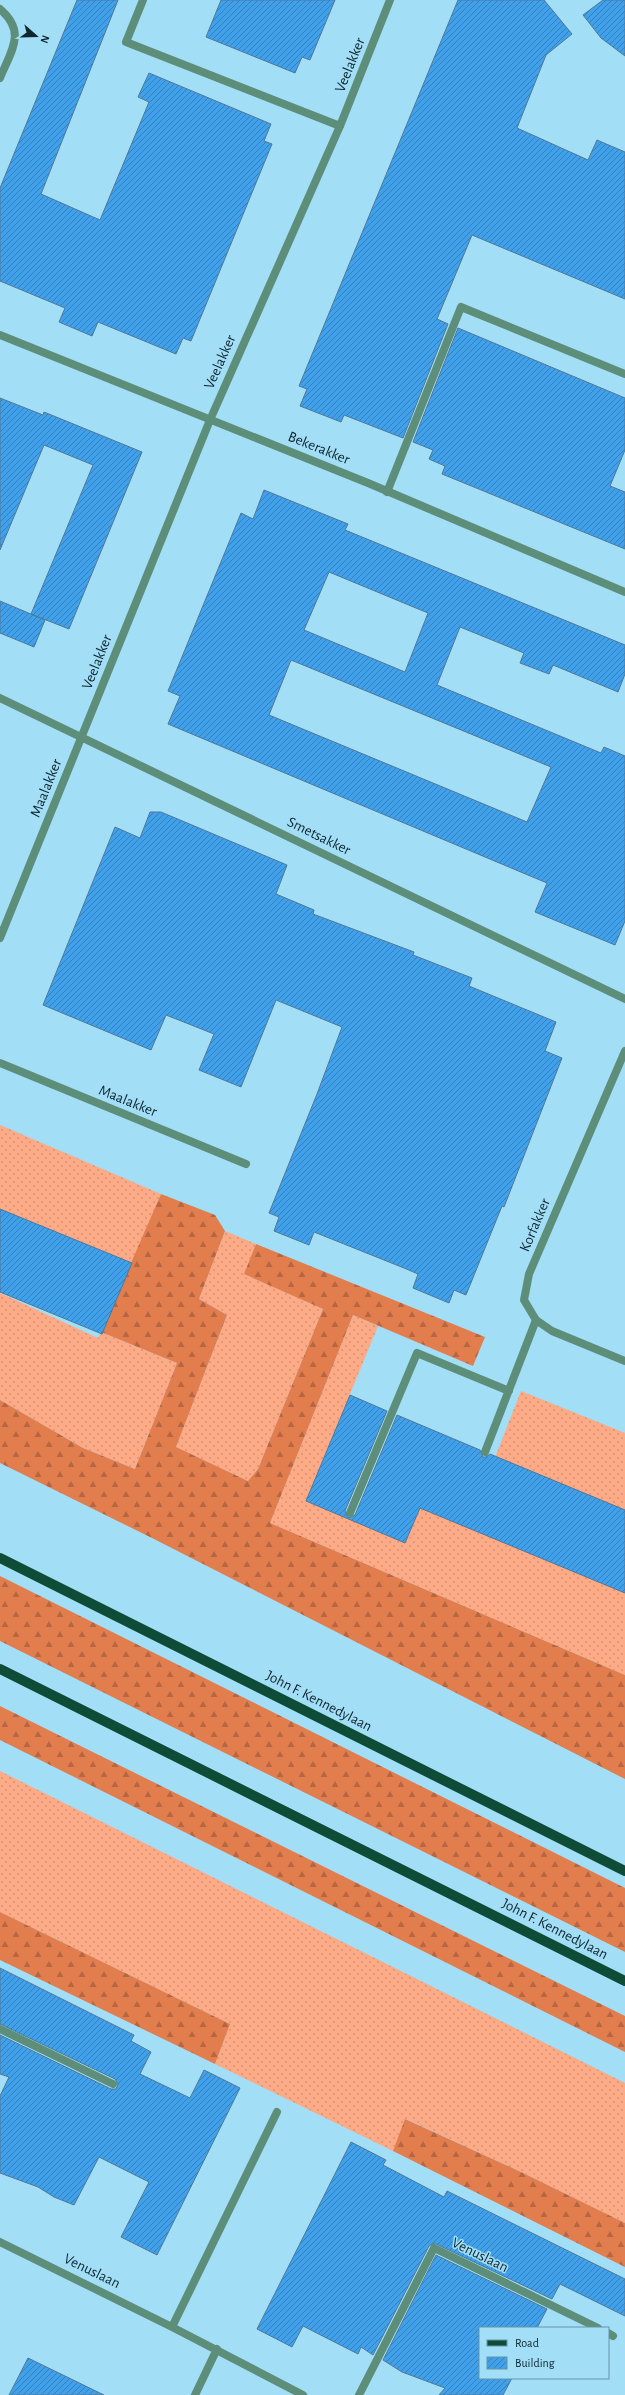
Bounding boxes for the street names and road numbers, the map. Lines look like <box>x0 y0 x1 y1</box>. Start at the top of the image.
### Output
street label: Veelakker <box>332 35 368 94</box>
street label: Veelakker <box>201 333 239 391</box>
street label: Bekerakker <box>286 429 352 467</box>
street label: Veelakker <box>79 632 115 691</box>
street label: Maalakker <box>28 757 65 819</box>
street label: Smetsakker <box>285 814 353 858</box>
street label: Maalakker <box>97 1083 159 1120</box>
street label: Korfakker <box>517 1196 553 1254</box>
street label: John F. Kennedylaan <box>264 1668 374 1734</box>
street label: John F. Kennedylaan <box>500 1896 610 1962</box>
street label: Venuslaan <box>449 2235 511 2275</box>
street label: Venuslaan <box>61 2251 123 2291</box>

